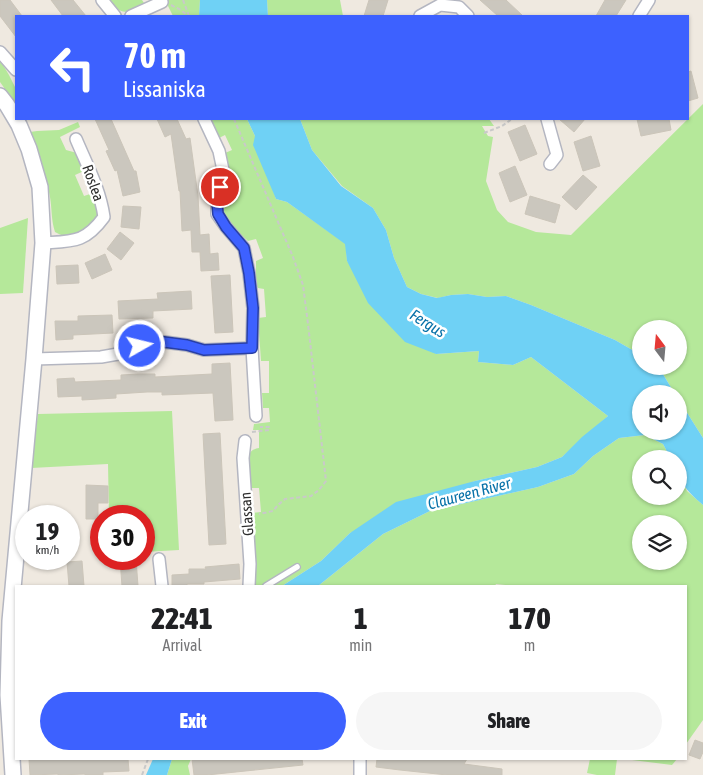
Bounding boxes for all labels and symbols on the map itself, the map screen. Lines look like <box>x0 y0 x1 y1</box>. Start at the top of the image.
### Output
street label: Roslea <box>79 162 108 203</box>
pin <box>199 166 241 208</box>
water label: Fergus <box>406 305 449 342</box>
position arrow <box>113 319 165 371</box>
north arrow <box>632 320 688 375</box>
water label: Claureen River <box>426 473 514 513</box>
street label: Glassan <box>236 492 257 536</box>
speed limit sign: 30 <box>90 505 155 570</box>

